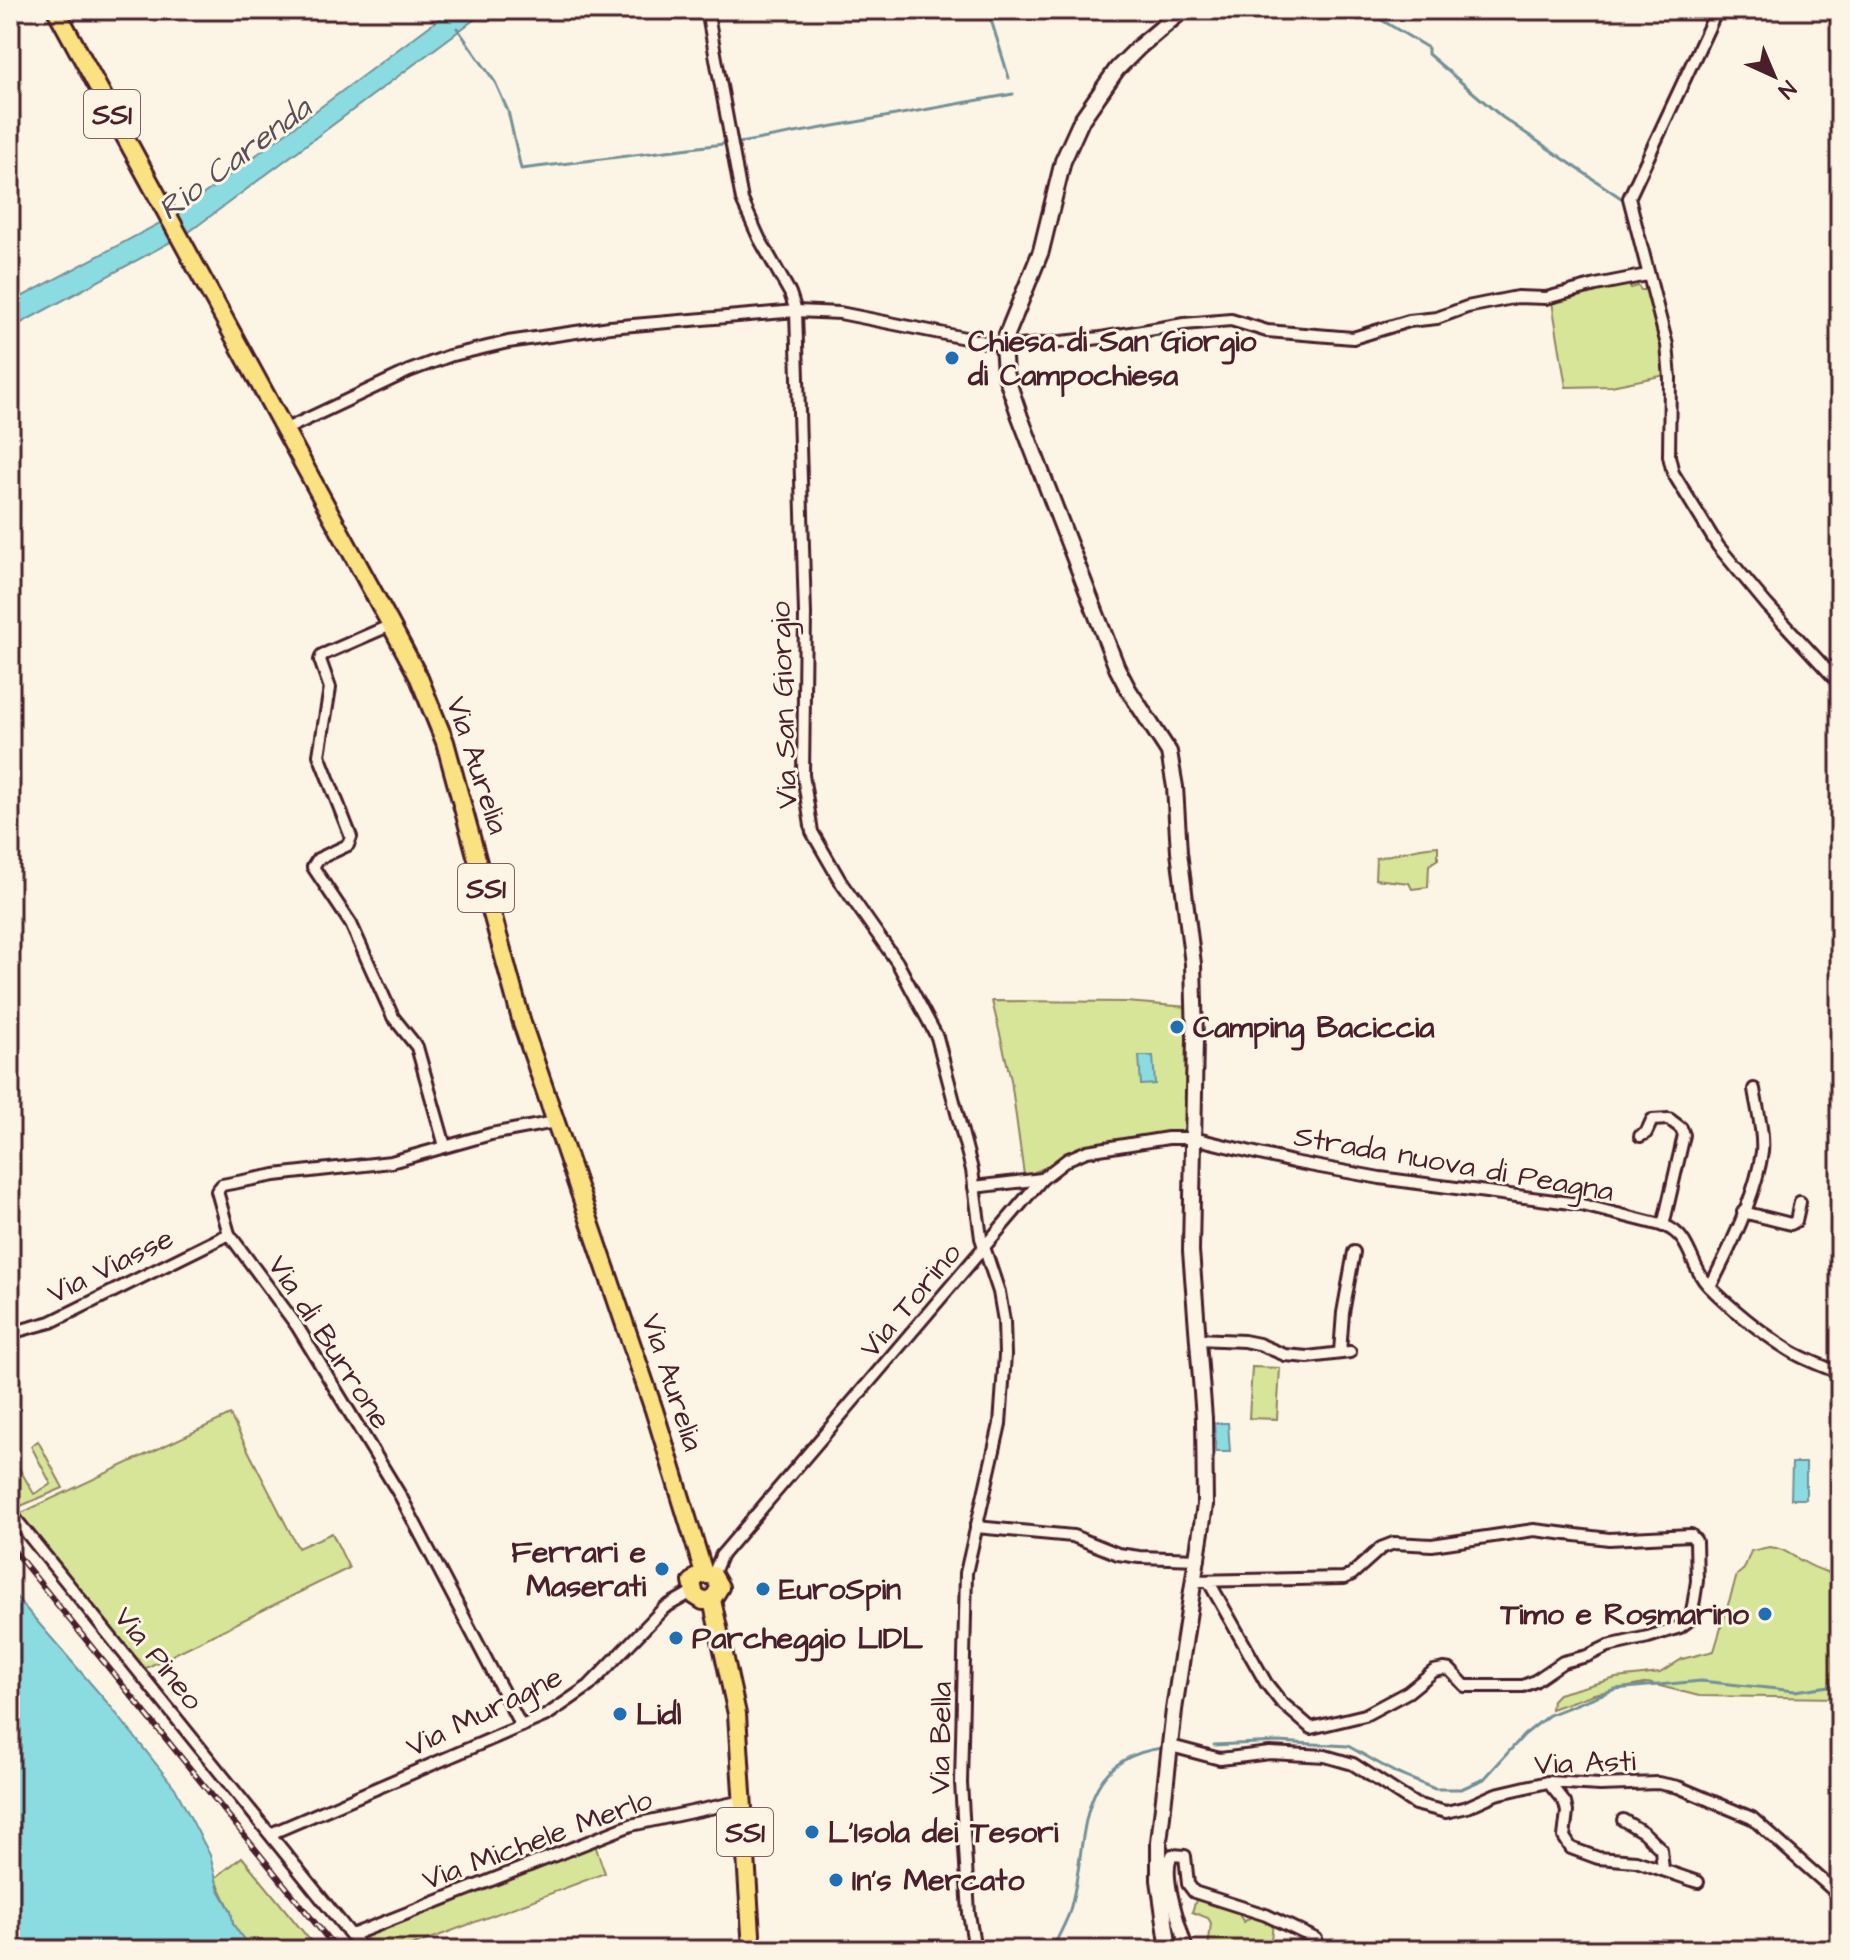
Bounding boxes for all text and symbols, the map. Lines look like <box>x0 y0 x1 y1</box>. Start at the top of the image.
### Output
north arrow <box>1734 36 1814 116</box>
text: N <box>1771 73 1803 105</box>
water label: Rio Carenda <box>149 86 322 232</box>
road number: SS1 <box>84 90 140 138</box>
place label: Chiesa di San Giorgio di Campochiesa <box>967 321 1256 398</box>
marker: Chiesa di San Giorgio di Campochiesa <box>943 349 961 367</box>
street label: Via San Giorgio <box>759 600 810 810</box>
street label: Via Aurelia <box>435 691 519 840</box>
road number: SS1 <box>458 864 514 912</box>
place label: Camping Baciccia <box>1193 1007 1435 1051</box>
marker: Camping Baciccia <box>1168 1018 1186 1036</box>
street label: Strada nuova di Peagna <box>1290 1115 1617 1214</box>
street label: Via Viasse <box>40 1217 181 1314</box>
street label: Via Torino <box>850 1234 972 1367</box>
street label: Via di Burrone <box>257 1247 401 1438</box>
street label: Via Aurelia <box>630 1308 714 1457</box>
place label: Ferrari e Maserati <box>511 1532 646 1608</box>
marker: Ferrari e Maserati <box>653 1560 671 1578</box>
place label: EuroSpin <box>779 1569 901 1612</box>
marker: EuroSpin <box>754 1580 772 1598</box>
place label: Timo e Rosmarino <box>1499 1594 1749 1636</box>
street label: Via Pineo <box>103 1598 213 1720</box>
marker: Timo e Rosmarino <box>1756 1605 1774 1623</box>
place label: Parcheggio LIDL <box>692 1618 923 1662</box>
marker: Parcheggio LIDL <box>667 1629 685 1647</box>
street label: Via Muragne <box>399 1656 570 1769</box>
street label: Via Bella <box>919 1681 963 1795</box>
place label: Lidl <box>636 1694 682 1736</box>
marker: Lidl <box>611 1705 629 1723</box>
street label: Via Asti <box>1534 1740 1637 1786</box>
street label: Via Michele Merlo <box>416 1779 658 1901</box>
road number: SS1 <box>717 1808 773 1856</box>
place label: L'Isola dei Tesori <box>828 1812 1059 1854</box>
marker: L'Isola dei Tesori <box>803 1823 821 1841</box>
place label: In's Mercato <box>852 1860 1024 1902</box>
marker: In's Mercato <box>827 1871 845 1889</box>

